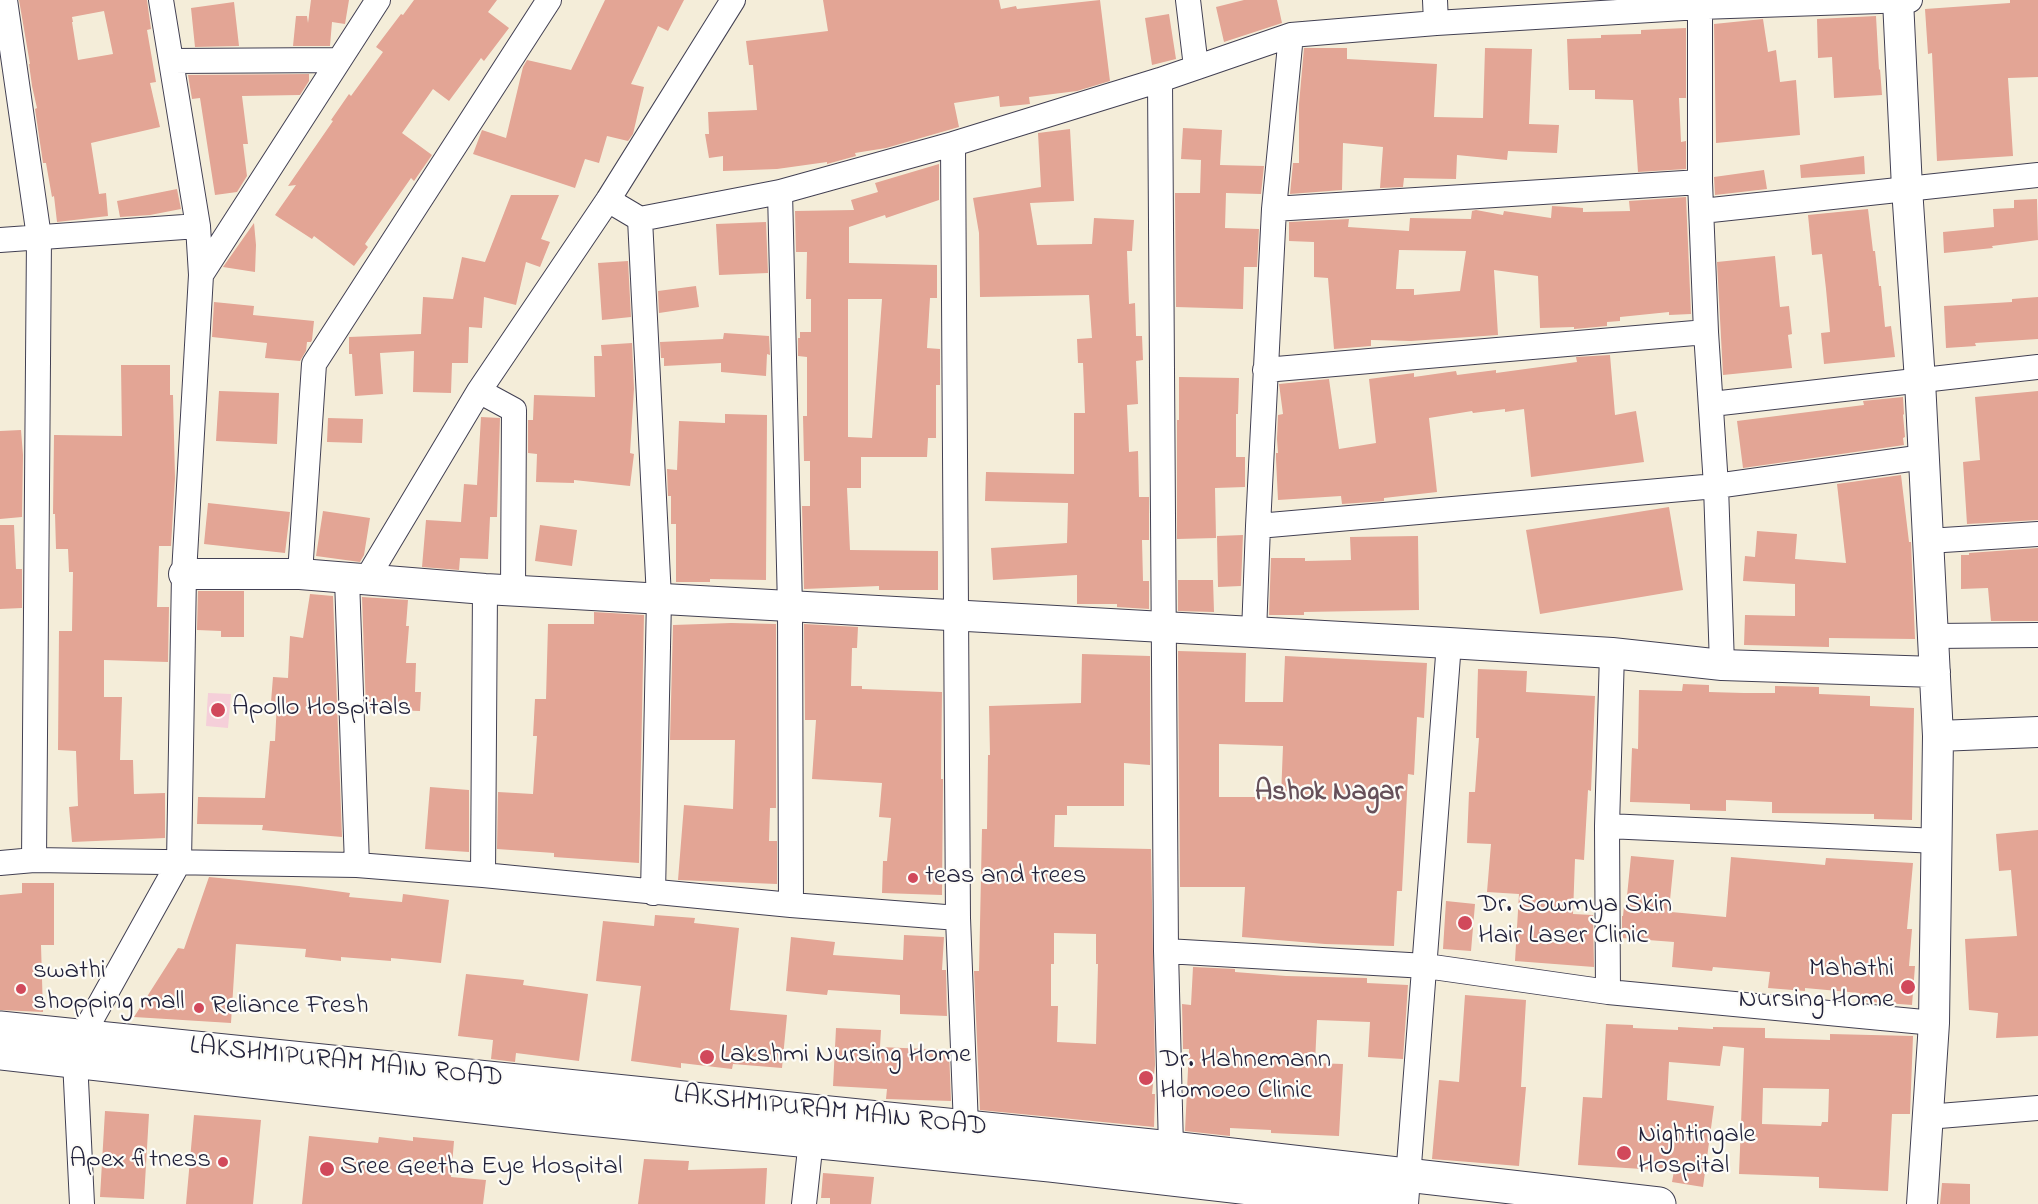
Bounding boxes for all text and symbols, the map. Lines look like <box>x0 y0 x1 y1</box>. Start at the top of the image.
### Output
place label: Apollo Hospitals <box>232 694 411 726</box>
marker: Apollo Hospitals <box>209 701 227 719</box>
district label: Ashok Nagar <box>1255 777 1403 811</box>
place label: teas and trees <box>925 862 1086 894</box>
marker: teas and trees <box>906 871 920 885</box>
place label: Dr. Sowmya Skin Hair Laser Clinic <box>1478 891 1672 954</box>
marker: Dr. Sowmya Skin Hair Laser Clinic <box>1456 914 1474 932</box>
place label: Mahathi Nursing Home <box>1738 955 1894 1018</box>
place label: swathi shopping mall <box>33 957 185 1020</box>
marker: Mahathi Nursing Home <box>1899 978 1917 996</box>
marker: swathi shopping mall <box>14 982 28 996</box>
place label: Reliance Fresh <box>211 992 369 1024</box>
marker: Reliance Fresh <box>192 1001 206 1015</box>
street label: LAKSHMIPURAM MAIN ROAD <box>188 1031 504 1097</box>
place label: Lakshmi Nursing Home <box>720 1041 971 1073</box>
place label: Dr. Hahnemann Homoeo Clinic <box>1160 1046 1331 1109</box>
marker: Lakshmi Nursing Home <box>698 1048 716 1066</box>
marker: Dr. Hahnemann Homoeo Clinic <box>1137 1069 1155 1087</box>
street label: LAKSHMIPURAM MAIN ROAD <box>672 1080 988 1146</box>
place label: Nightingale Hospital <box>1638 1121 1756 1184</box>
marker: Nightingale Hospital <box>1615 1144 1633 1162</box>
place label: Apex fitness <box>69 1146 211 1178</box>
place label: Sree Geetha Eye Hospital <box>340 1153 622 1185</box>
marker: Apex fitness <box>216 1155 230 1169</box>
marker: Sree Geetha Eye Hospital <box>318 1160 336 1178</box>

